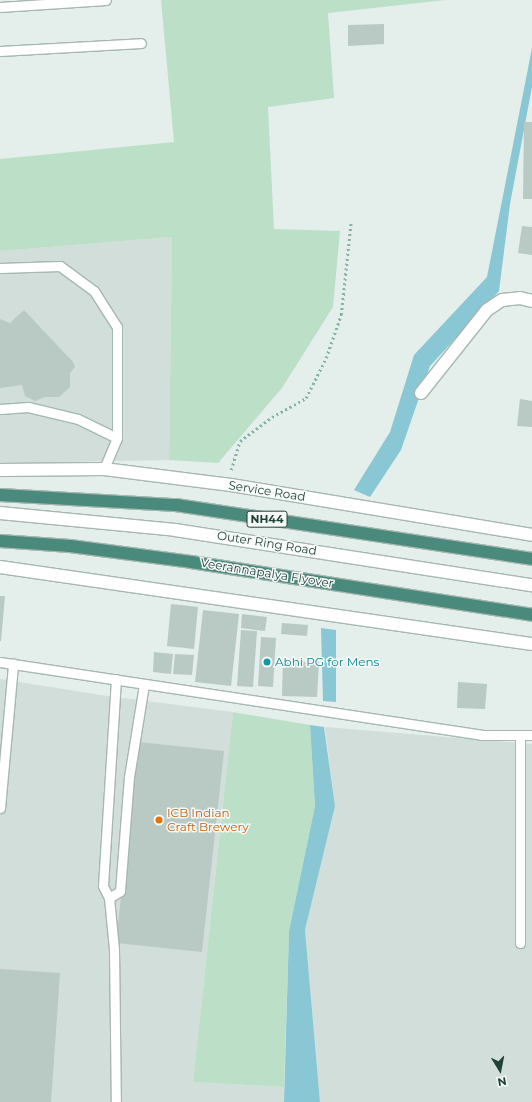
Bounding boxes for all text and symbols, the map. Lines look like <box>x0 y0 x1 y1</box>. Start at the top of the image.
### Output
street label: Service Road <box>227 478 307 504</box>
road number: NH44 <box>246 510 288 528</box>
street label: Outer Ring Road <box>216 528 318 558</box>
street label: Veerannapalya Flyover <box>199 555 335 591</box>
place label: Abhi PG for Mens <box>275 655 379 669</box>
marker: Abhi PG for Mens <box>262 657 272 667</box>
place label: ICB Indian Craft Brewery <box>167 806 249 834</box>
marker: ICB Indian Craft Brewery <box>154 815 164 825</box>
north arrow <box>480 1050 520 1090</box>
text: N <box>496 1074 508 1089</box>

